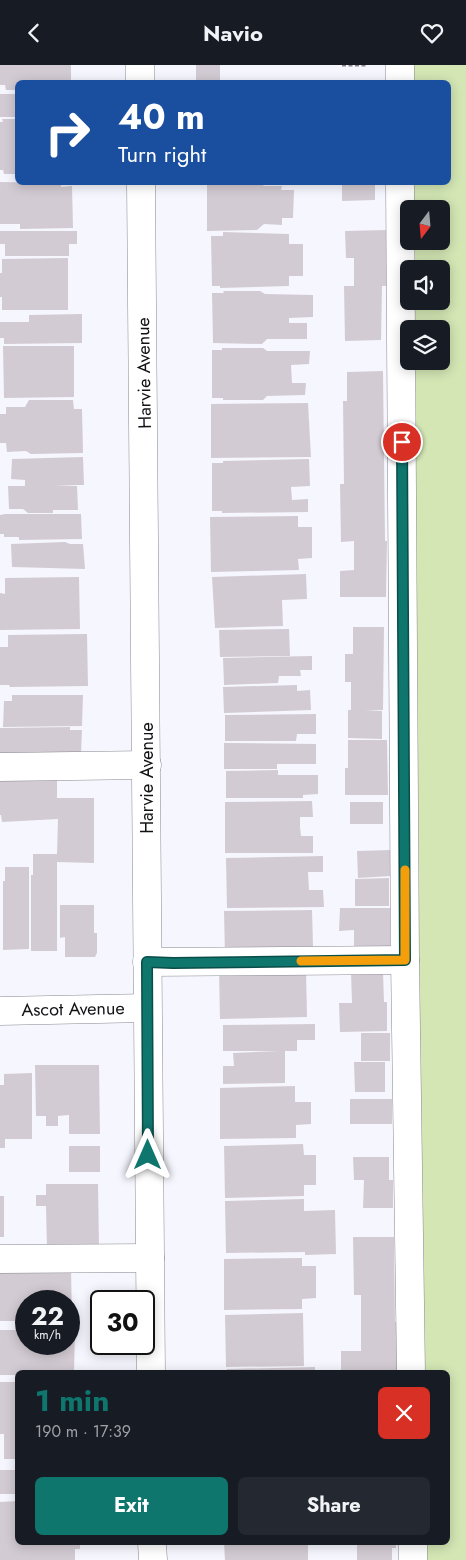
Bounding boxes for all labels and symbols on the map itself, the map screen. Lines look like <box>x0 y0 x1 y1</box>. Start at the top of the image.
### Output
north arrow <box>400 200 450 250</box>
street label: Harvie Avenue <box>130 317 158 429</box>
pin <box>381 421 423 463</box>
street label: Harvie Avenue <box>134 722 160 834</box>
street label: Ascot Avenue <box>21 995 125 1023</box>
position arrow <box>121 1128 173 1180</box>
speed limit sign: 30 <box>90 1290 155 1355</box>

